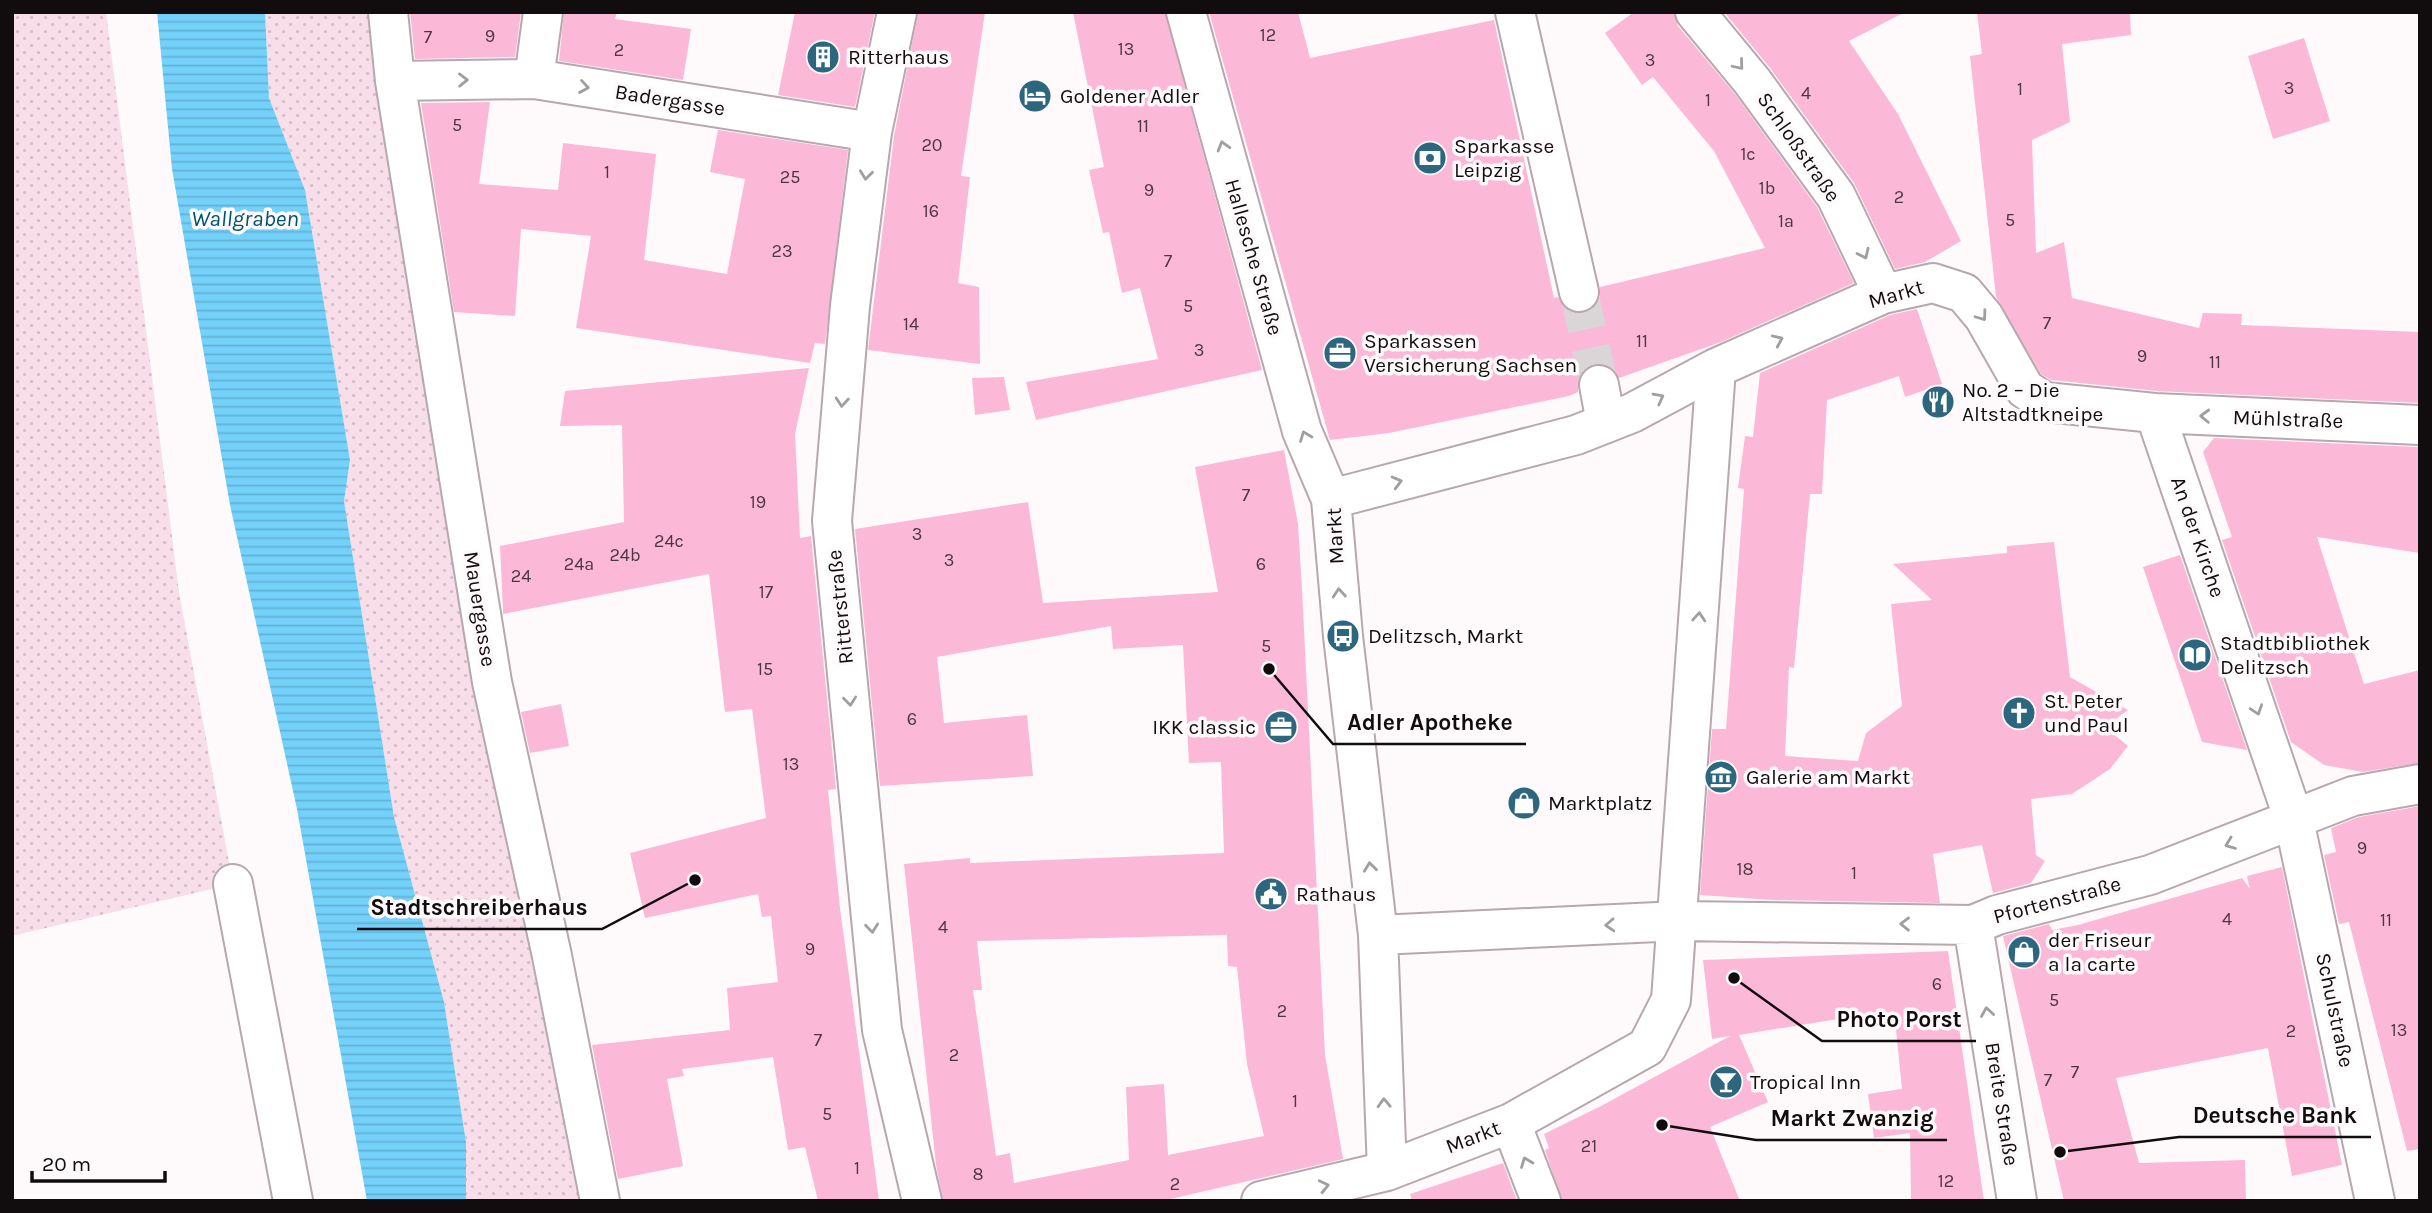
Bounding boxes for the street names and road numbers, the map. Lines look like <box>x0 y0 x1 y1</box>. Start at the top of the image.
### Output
street label: Badergasse <box>613 79 727 121</box>
street label: Schloßstraße <box>1752 88 1846 206</box>
street label: Hallesche Straße <box>1220 176 1288 338</box>
street label: Markt <box>1865 275 1927 313</box>
street label: Mühlstraße <box>2232 405 2344 433</box>
street label: An der Kirche <box>2166 473 2230 601</box>
street label: Markt <box>1322 507 1348 565</box>
street label: Ritterstraße <box>822 549 858 665</box>
street label: Mauergasse <box>459 550 501 668</box>
street label: Pfortenstraße <box>1991 871 2123 929</box>
street label: Schulstraße <box>2311 950 2359 1070</box>
street label: Breite Straße <box>1980 1041 2024 1167</box>
street label: Markt <box>1442 1116 1504 1158</box>

